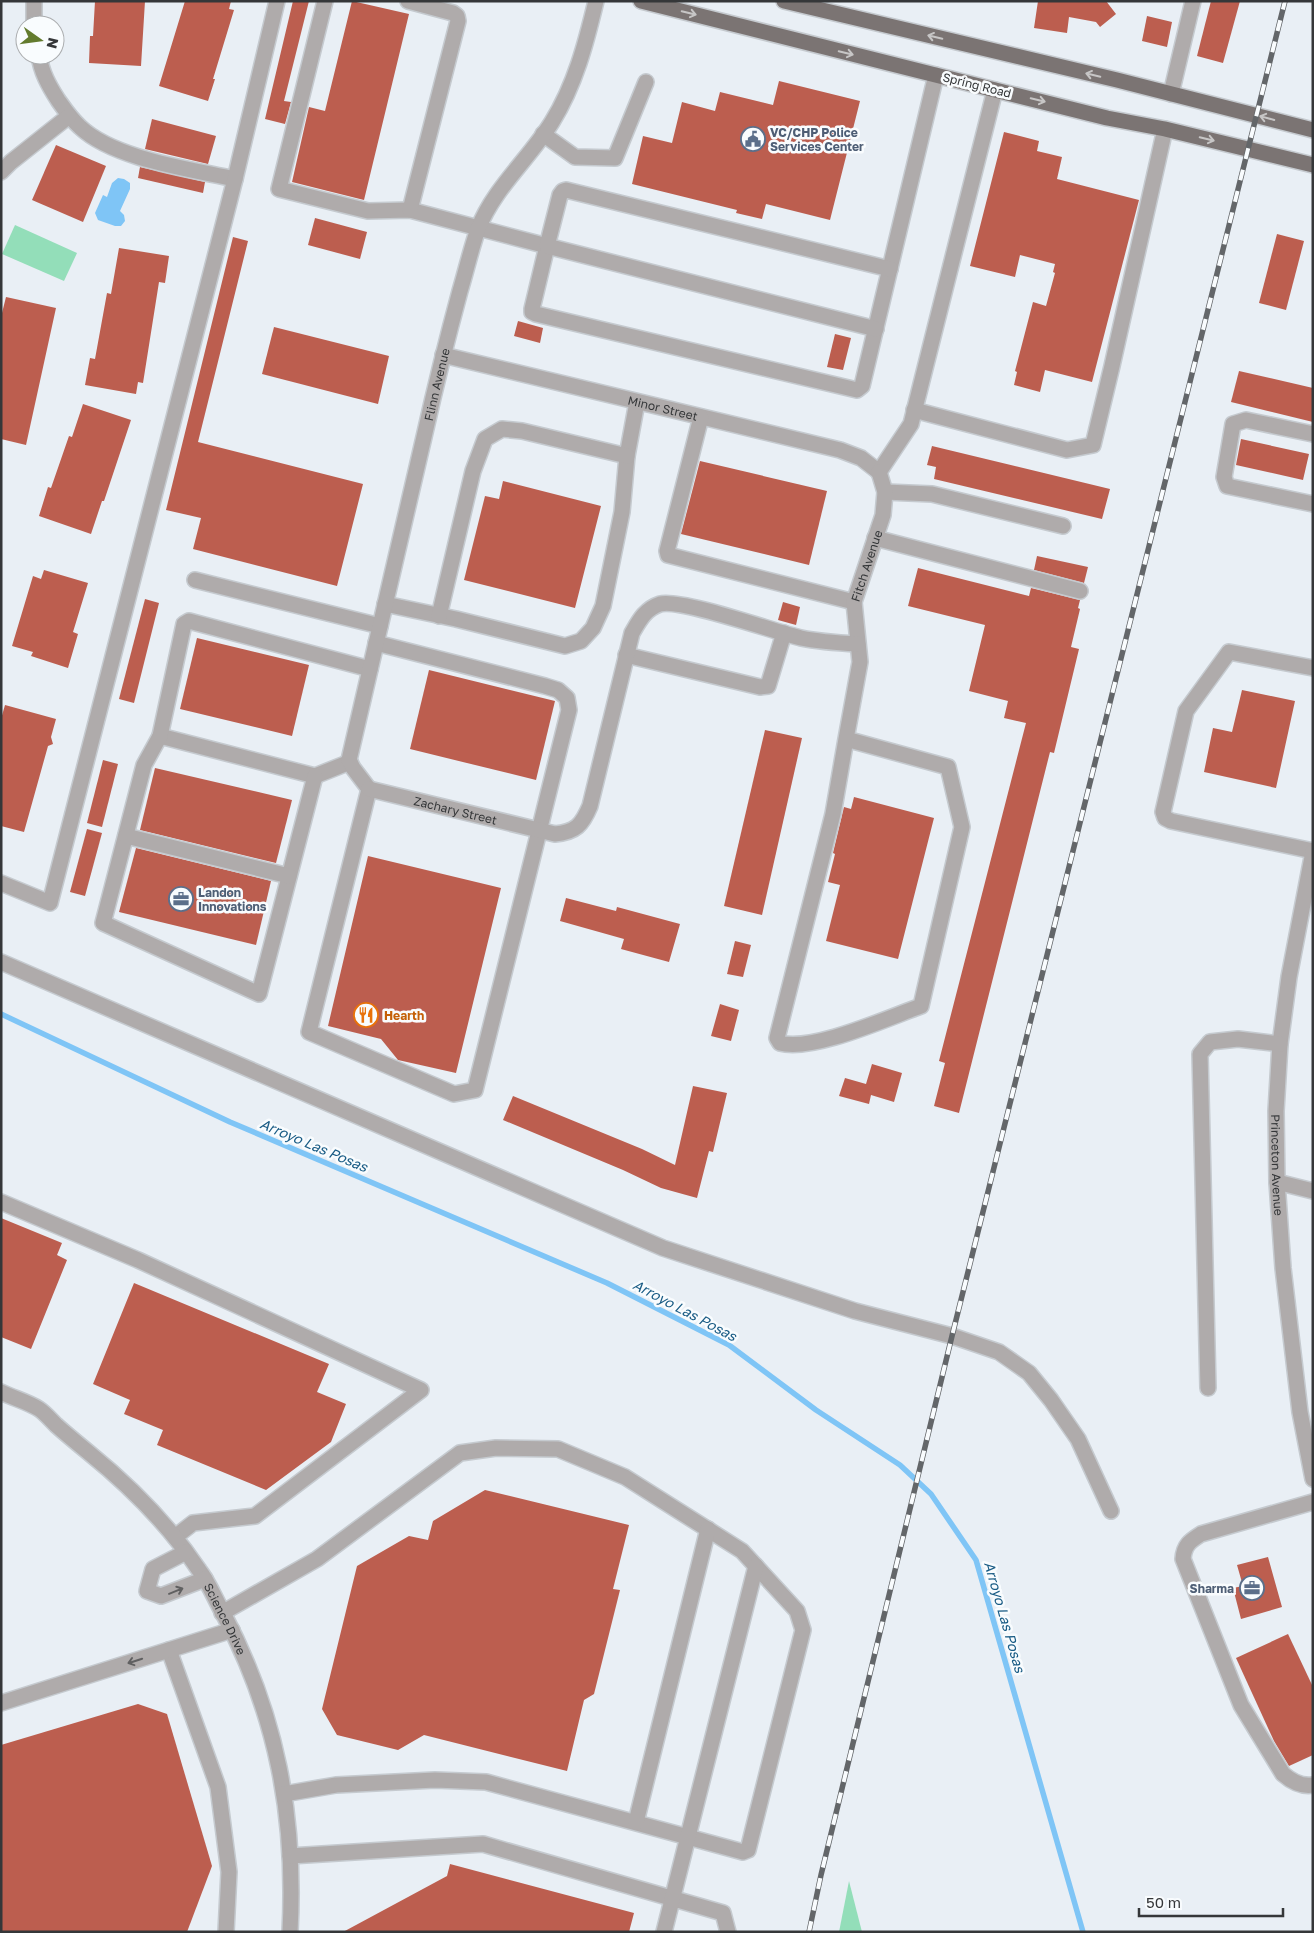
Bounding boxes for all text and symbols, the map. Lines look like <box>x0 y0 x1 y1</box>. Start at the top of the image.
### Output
one-way arrow <box>680 9 696 18</box>
north arrow <box>15 15 65 65</box>
one-way arrow <box>928 32 944 41</box>
text: N <box>44 36 63 50</box>
one-way arrow <box>838 48 854 58</box>
street label: Spring Road <box>941 69 1013 101</box>
one-way arrow <box>1086 70 1102 79</box>
one-way arrow <box>1029 96 1045 106</box>
one-way arrow <box>1260 113 1276 122</box>
place label: VC/CHP Police Services Center <box>770 125 864 154</box>
public building icon: VC/CHP Police Services Center <box>740 126 766 152</box>
one-way arrow <box>1198 135 1214 144</box>
street label: Flinn Avenue <box>420 346 452 422</box>
street label: Minor Street <box>626 392 699 423</box>
street label: Fitch Avenue <box>847 528 885 603</box>
street label: Zachary Street <box>412 793 499 827</box>
place label: Landon Innovations <box>198 885 267 914</box>
office icon: Landon Innovations <box>168 886 194 912</box>
restaurant icon: Hearth <box>353 1002 379 1028</box>
place label: Hearth <box>384 1008 424 1023</box>
street label: Princeton Avenue <box>1269 1114 1287 1216</box>
water label: Arroyo Las Posas <box>258 1115 371 1175</box>
water label: Arroyo Las Posas <box>630 1276 740 1345</box>
water label: Arroyo Las Posas <box>981 1559 1029 1675</box>
office icon: Sharma <box>1239 1575 1265 1601</box>
street label: Science Drive <box>201 1580 250 1657</box>
place label: Sharma <box>1190 1581 1234 1596</box>
one-way arrow <box>168 1585 183 1595</box>
one-way arrow <box>127 1656 143 1666</box>
scale bar <box>1139 1886 1283 1918</box>
text: 50 m <box>1146 1893 1181 1911</box>

